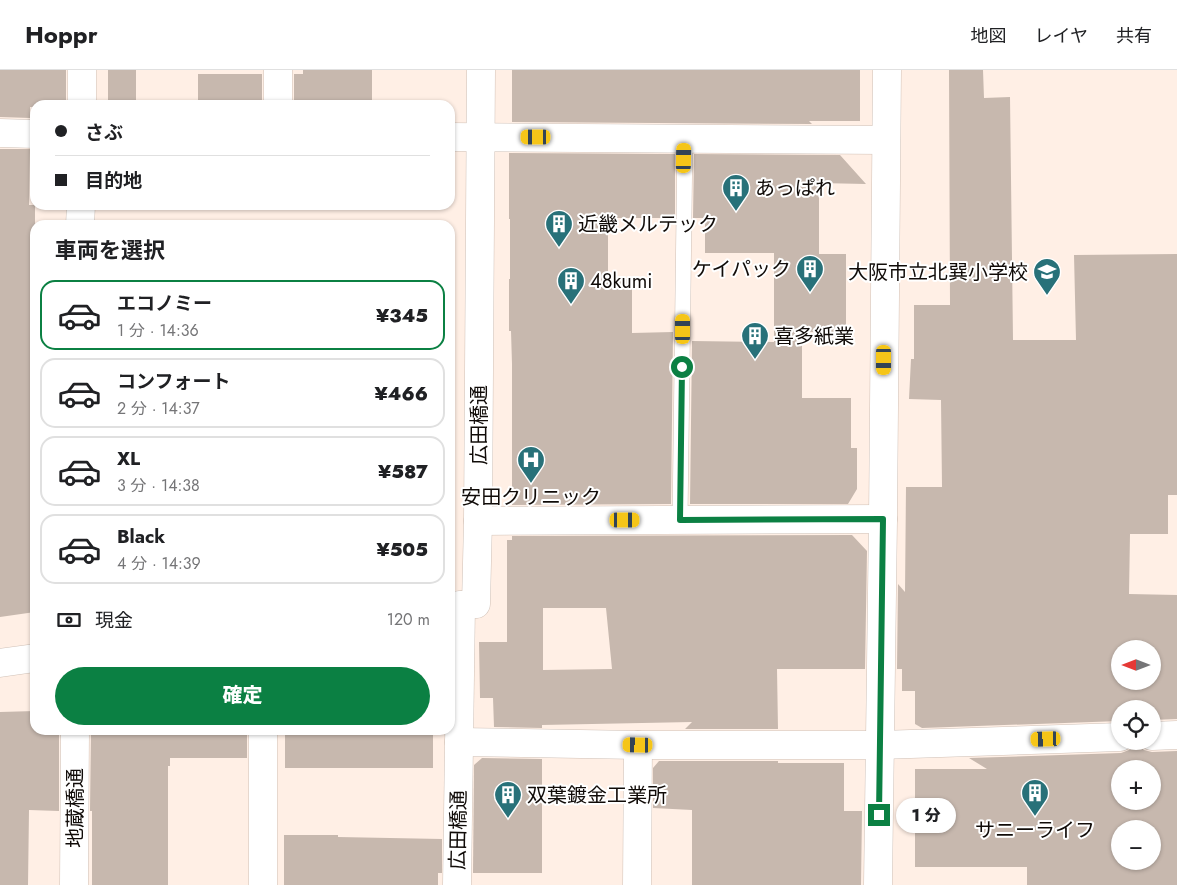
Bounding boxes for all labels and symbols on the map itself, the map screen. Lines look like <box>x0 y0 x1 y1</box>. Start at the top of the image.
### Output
car <box>521 130 551 145</box>
car <box>676 143 691 173</box>
building icon: あっぱれ <box>721 173 751 212</box>
place label: あっぱれ <box>755 174 835 203</box>
building icon: 近畿メルテック <box>544 209 574 248</box>
place label: 近畿メルテック <box>578 210 718 239</box>
building icon: ケイパック <box>795 254 825 293</box>
place label: ケイパック <box>692 255 791 284</box>
school or university icon: 大阪市立北巽小学校 <box>1032 257 1062 296</box>
place label: 大阪市立北巽小学校 <box>848 258 1028 287</box>
building icon: 48kumi <box>556 266 586 305</box>
place label: 48kumi <box>590 267 652 296</box>
car <box>675 314 690 344</box>
building icon: 喜多紙業 <box>740 321 770 360</box>
place label: 喜多紙業 <box>774 322 854 351</box>
car <box>876 345 891 375</box>
route start <box>671 356 693 378</box>
street label: 広田橋通 <box>465 385 494 465</box>
hospital icon: 安田クリニック <box>516 445 546 484</box>
place label: 安田クリニック <box>461 483 601 512</box>
car <box>610 513 640 528</box>
north arrow <box>1111 640 1161 690</box>
car <box>1030 731 1061 747</box>
car <box>622 737 653 753</box>
street label: 地蔵橋通 <box>61 768 90 848</box>
building icon: サニーライフ <box>1020 778 1050 817</box>
building icon: 双葉鍍金工業所 <box>493 780 523 819</box>
place label: 双葉鍍金工業所 <box>527 781 667 810</box>
street label: 広田橋通 <box>443 790 474 870</box>
callout: 1 分 <box>896 798 956 832</box>
route end <box>868 804 890 826</box>
place label: サニーライフ <box>975 816 1095 845</box>

